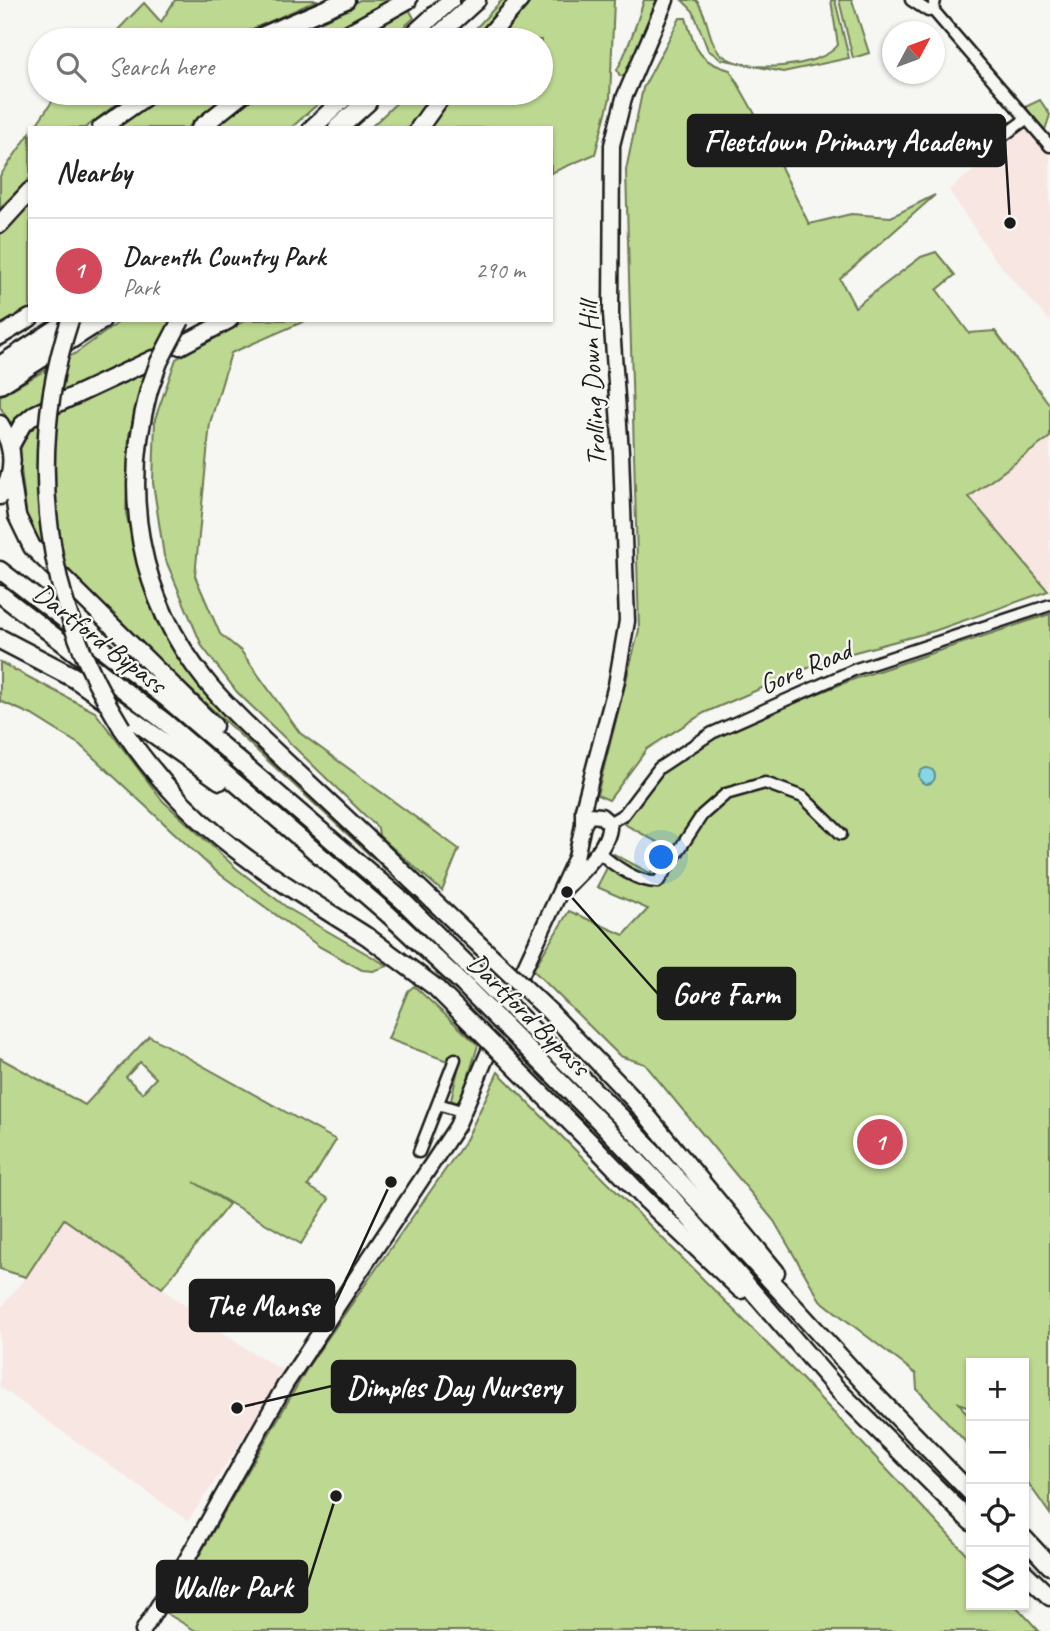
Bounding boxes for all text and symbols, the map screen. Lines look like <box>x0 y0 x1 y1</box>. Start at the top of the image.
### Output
north arrow <box>882 21 945 84</box>
search box <box>28 28 553 105</box>
icon: search <box>52 48 90 86</box>
text: Search here <box>108 50 214 83</box>
callout: Fleetdown Primary Academy <box>688 115 1005 166</box>
text: Fleetdown Primary Academy <box>704 122 993 160</box>
text: Nearby <box>56 153 132 191</box>
text: Darenth Country Park <box>123 240 325 273</box>
text: 1 <box>74 256 84 285</box>
text: 290 m <box>476 256 525 285</box>
text: Park <box>123 273 159 302</box>
street label: Trolling Down Hill <box>570 295 614 467</box>
street label: Dartford Bypass <box>26 575 176 702</box>
street label: Gore Road <box>754 630 860 702</box>
your location <box>644 840 678 874</box>
street label: Dartford Bypass <box>460 945 600 1085</box>
callout: Gore Farm <box>658 968 795 1019</box>
text: Gore Farm <box>672 975 782 1013</box>
pin: 1 <box>857 1116 903 1168</box>
callout: The Manse <box>190 1280 334 1331</box>
text: The Manse <box>205 1287 321 1325</box>
map controls <box>966 1358 1029 1610</box>
button: + <box>966 1358 1029 1421</box>
callout: Dimples Day Nursery <box>332 1361 575 1412</box>
text: Dimples Day Nursery <box>347 1368 564 1407</box>
button: − <box>966 1421 1029 1484</box>
button: locate <box>966 1484 1029 1547</box>
button: layers <box>966 1547 1029 1610</box>
callout: Waller Park <box>157 1561 307 1612</box>
text: Waller Park <box>171 1568 295 1606</box>

